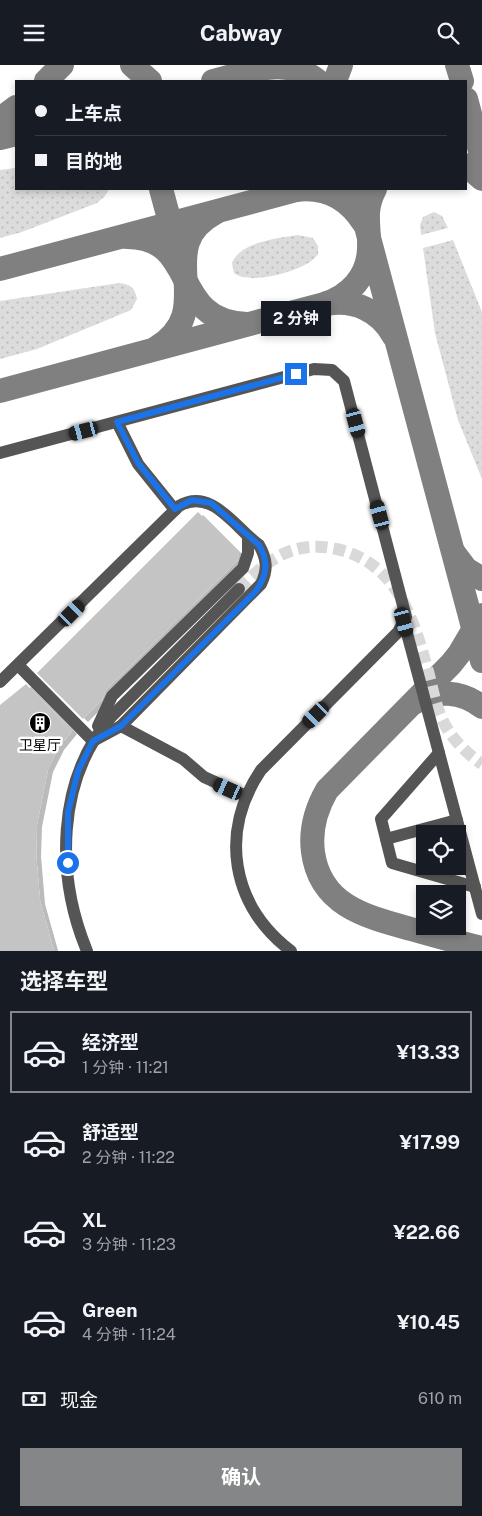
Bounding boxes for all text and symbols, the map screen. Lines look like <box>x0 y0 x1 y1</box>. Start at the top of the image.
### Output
icon: menu <box>20 19 48 47</box>
icon: search <box>434 19 462 47</box>
text: Cabway <box>200 20 282 46</box>
text: 上车点 <box>65 102 122 124</box>
text: 目的地 <box>65 150 122 172</box>
callout: 2 分钟 <box>261 301 331 337</box>
text: 2 分钟 <box>273 309 319 328</box>
route end <box>285 363 307 385</box>
car <box>344 407 367 439</box>
car <box>67 420 100 442</box>
car <box>368 499 391 531</box>
car <box>56 597 87 629</box>
car <box>392 606 415 638</box>
car <box>300 699 331 731</box>
building icon: 卫星厅 <box>28 711 52 735</box>
place label: 卫星厅 <box>19 737 61 753</box>
car <box>211 776 244 802</box>
map controls <box>416 825 466 935</box>
button: locate <box>416 825 466 875</box>
route start <box>57 852 79 874</box>
button: layers <box>416 885 466 935</box>
text: 选择车型 <box>20 968 108 994</box>
icon: car <box>22 1030 67 1075</box>
text: 经济型 <box>82 1031 139 1053</box>
text: ¥13.33 <box>396 1041 460 1063</box>
text: 1 分钟 · 11:21 <box>82 1058 169 1077</box>
icon: car <box>22 1120 67 1165</box>
text: 舒适型 <box>82 1121 139 1143</box>
text: ¥17.99 <box>400 1131 460 1153</box>
text: 2 分钟 · 11:22 <box>82 1148 175 1167</box>
text: XL <box>82 1209 107 1231</box>
icon: car <box>22 1210 67 1255</box>
text: ¥22.66 <box>393 1221 460 1243</box>
text: 3 分钟 · 11:23 <box>82 1235 176 1254</box>
text: Green <box>82 1299 137 1321</box>
icon: car <box>22 1300 67 1345</box>
text: ¥10.45 <box>397 1311 460 1333</box>
text: 4 分钟 · 11:24 <box>82 1325 176 1344</box>
icon: cash <box>20 1385 48 1413</box>
text: 现金 <box>60 1389 98 1411</box>
text: 610 m <box>418 1389 462 1408</box>
button: 确认 <box>20 1448 462 1506</box>

